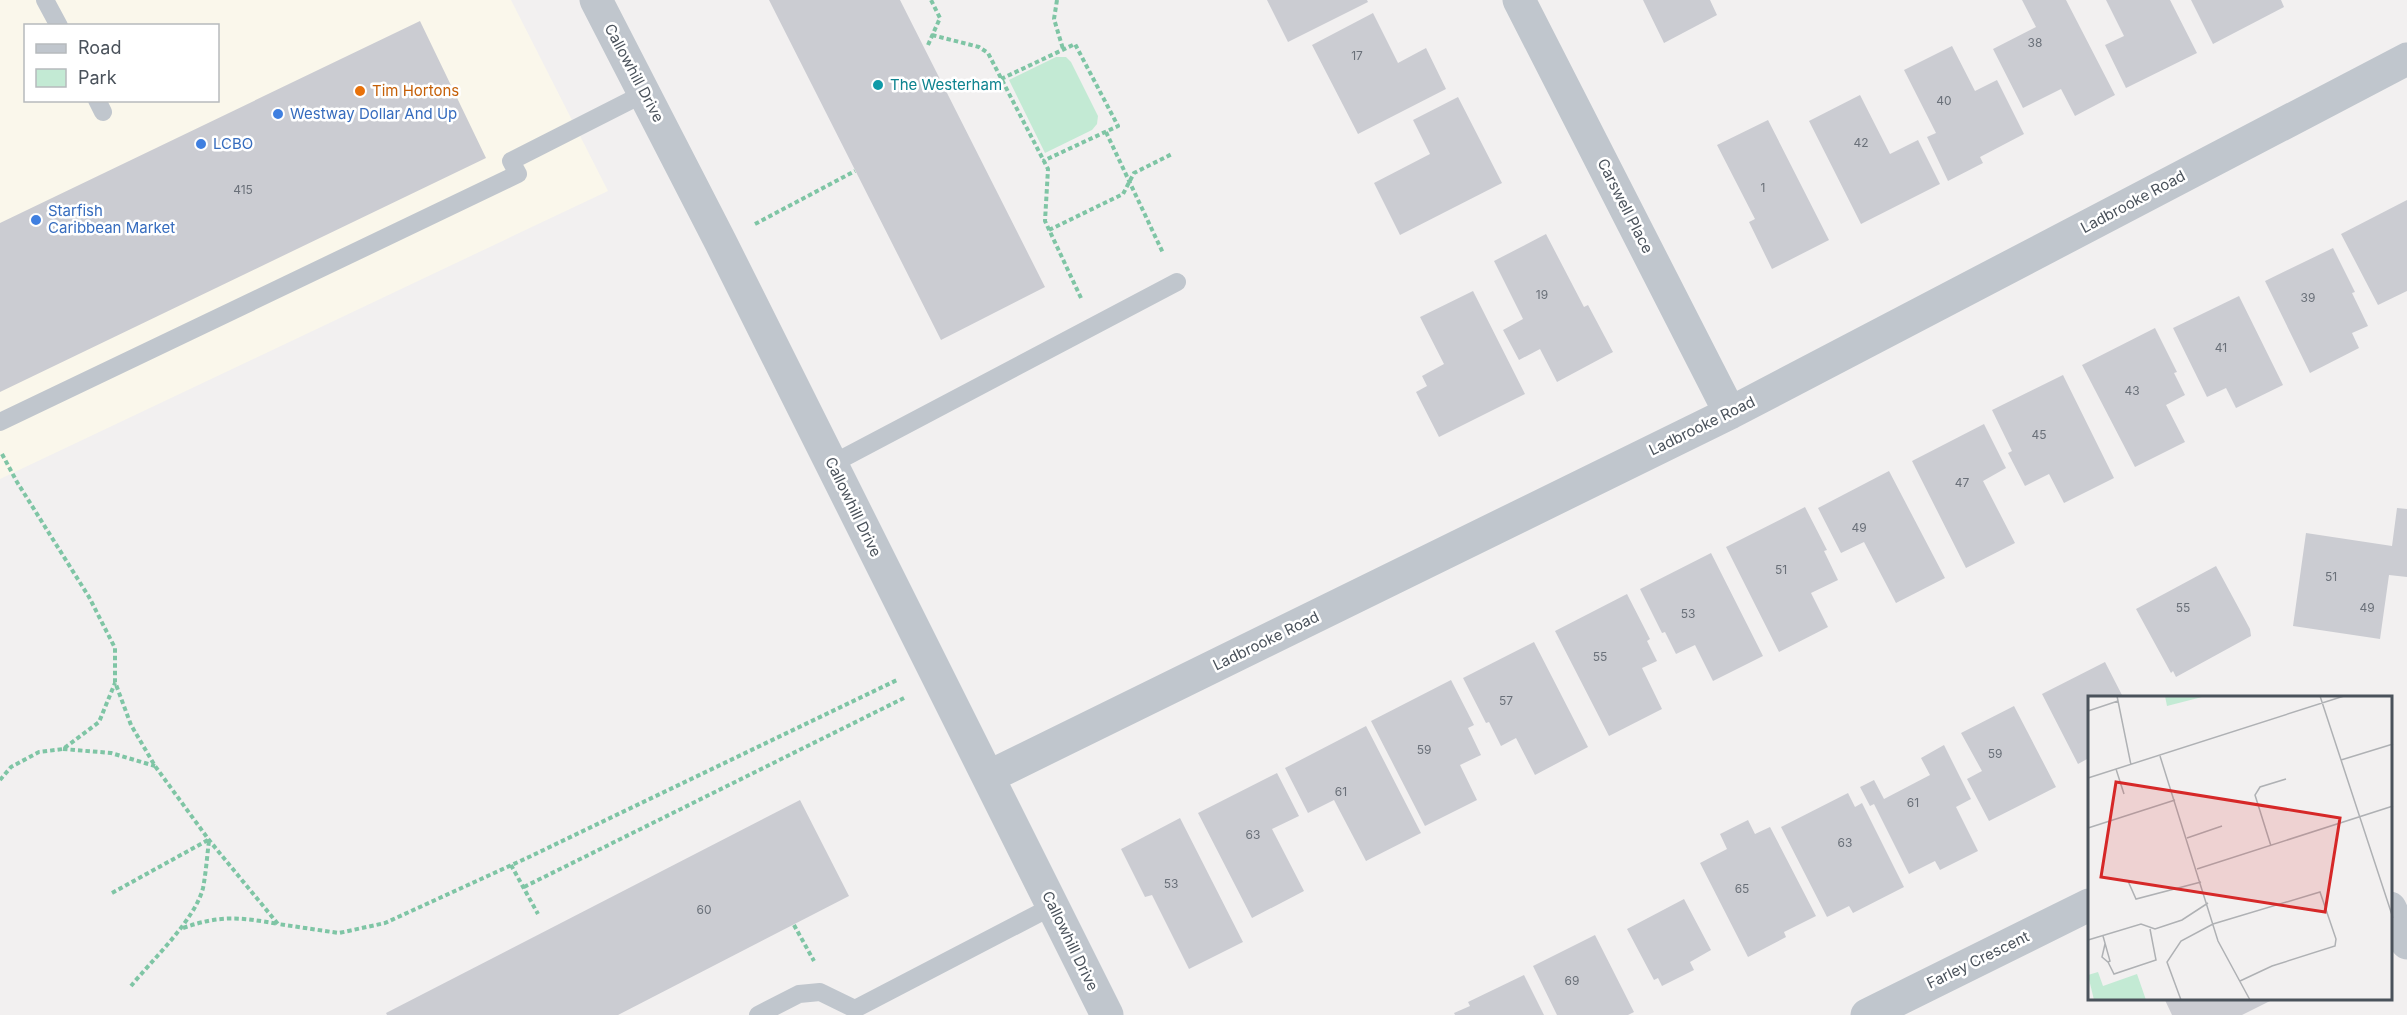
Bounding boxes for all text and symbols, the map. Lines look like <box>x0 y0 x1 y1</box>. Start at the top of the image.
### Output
street label: Callowhill Drive <box>601 20 668 125</box>
legend <box>24 24 219 102</box>
house number: 38 <box>2028 35 2042 50</box>
text: Road <box>78 37 121 58</box>
house number: 17 <box>1351 48 1363 63</box>
text: Park <box>78 67 117 88</box>
place label: The Westerham <box>890 75 1002 94</box>
marker: The Westerham <box>871 78 885 92</box>
place label: Tim Hortons <box>372 81 459 100</box>
marker: Tim Hortons <box>353 84 367 98</box>
house number: 40 <box>1936 93 1952 108</box>
place label: Westway Dollar And Up <box>290 104 457 123</box>
marker: Westway Dollar And Up <box>271 107 285 121</box>
place label: LCBO <box>213 134 253 153</box>
house number: 42 <box>1853 135 1869 150</box>
marker: LCBO <box>194 137 208 151</box>
street label: Carswell Place <box>1593 155 1658 256</box>
street label: Ladbrooke Road <box>2077 166 2188 237</box>
house number: 1 <box>1761 180 1765 195</box>
house number: 415 <box>233 182 253 197</box>
place label: Starfish Caribbean Market <box>48 201 175 237</box>
marker: Starfish Caribbean Market <box>29 213 43 227</box>
house number: 19 <box>1536 287 1548 302</box>
house number: 39 <box>2301 290 2315 305</box>
house number: 41 <box>2215 340 2227 355</box>
house number: 43 <box>2124 383 2140 398</box>
street label: Ladbrooke Road <box>1646 392 1758 459</box>
house number: 45 <box>2031 427 2047 442</box>
street label: Callowhill Drive <box>821 454 886 560</box>
house number: 47 <box>1955 475 1969 490</box>
house number: 49 <box>1851 520 1867 535</box>
house number: 51 <box>1775 562 1787 577</box>
house number: 51 <box>2325 569 2337 584</box>
house number: 55 <box>2176 600 2190 615</box>
house number: 49 <box>2359 600 2375 615</box>
house number: 53 <box>1681 606 1695 621</box>
street label: Ladbrooke Road <box>1210 607 1322 674</box>
house number: 55 <box>1593 649 1607 664</box>
house number: 57 <box>1499 693 1513 708</box>
inset map <box>2088 696 2392 1000</box>
house number: 59 <box>1417 742 1431 757</box>
house number: 59 <box>1988 746 2002 761</box>
house number: 61 <box>1335 784 1347 799</box>
house number: 61 <box>1907 795 1919 810</box>
house number: 63 <box>1246 827 1260 842</box>
house number: 63 <box>1838 835 1852 850</box>
house number: 53 <box>1164 876 1178 891</box>
house number: 65 <box>1735 881 1749 896</box>
street label: Callowhill Drive <box>1038 888 1103 994</box>
house number: 60 <box>696 902 712 917</box>
street label: Farley Crescent <box>1923 927 2032 993</box>
house number: 69 <box>1565 973 1579 988</box>

